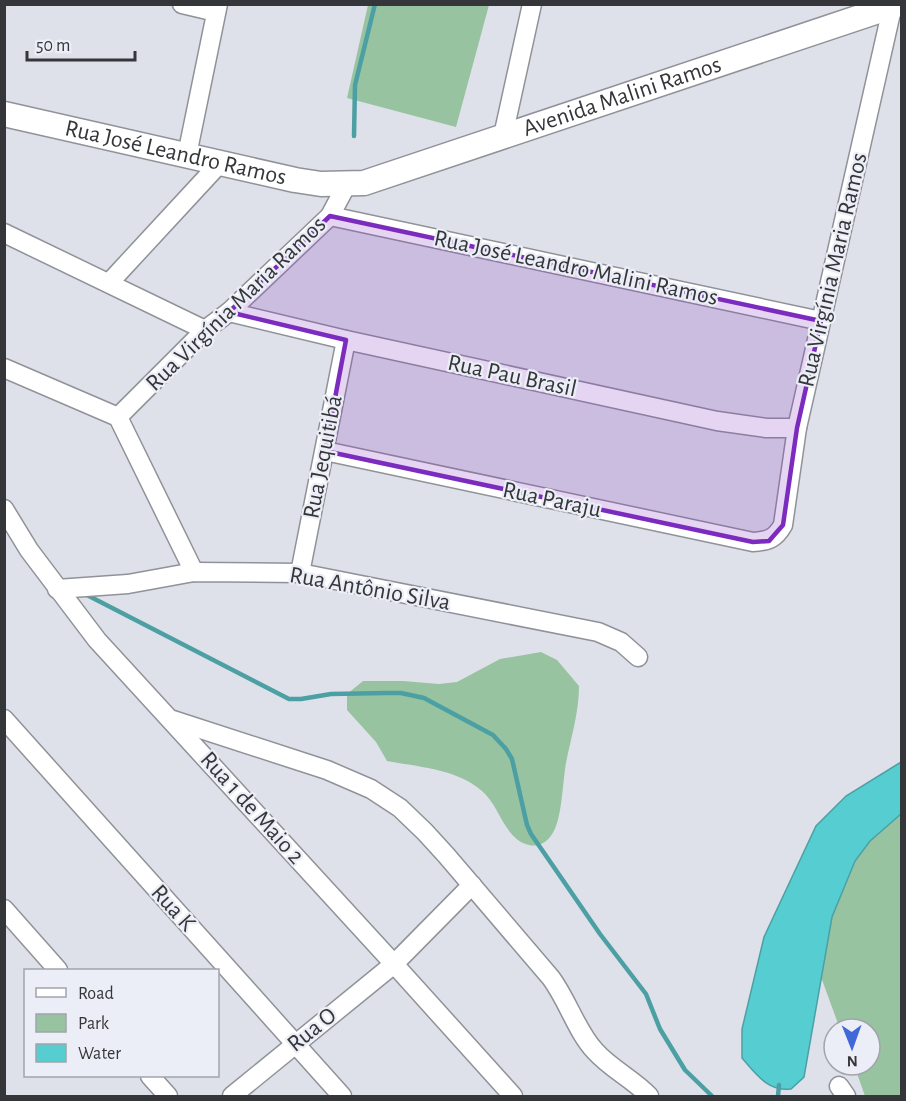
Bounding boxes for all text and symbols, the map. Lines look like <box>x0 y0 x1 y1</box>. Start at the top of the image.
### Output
scale bar <box>27 24 135 62</box>
text: 50 m <box>36 37 70 55</box>
street label: Avenida Malini Ramos <box>520 52 724 141</box>
street label: Rua José Leandro Ramos <box>63 116 289 190</box>
street label: Rua Virgínia Maria Ramos <box>794 151 872 389</box>
street label: Rua Virgínia Maria Ramos <box>141 212 331 396</box>
street label: Rua José Leandro Malini Ramos <box>432 226 720 310</box>
street label: Rua Pau Brasil <box>445 351 579 401</box>
street label: Rua Jequitibá <box>299 393 347 521</box>
street label: Rua Paraju <box>501 478 603 522</box>
street label: Rua Antônio Silva <box>288 563 452 615</box>
street label: Rua 1 de Maio 2 <box>196 747 308 869</box>
street label: Rua K <box>146 880 200 936</box>
legend <box>24 969 219 1077</box>
text: Road <box>78 985 114 1003</box>
street label: Rua O <box>283 1003 341 1057</box>
text: Park <box>78 1015 110 1033</box>
north arrow <box>822 1017 882 1077</box>
text: Water <box>78 1045 121 1063</box>
text: N <box>847 1053 858 1069</box>

